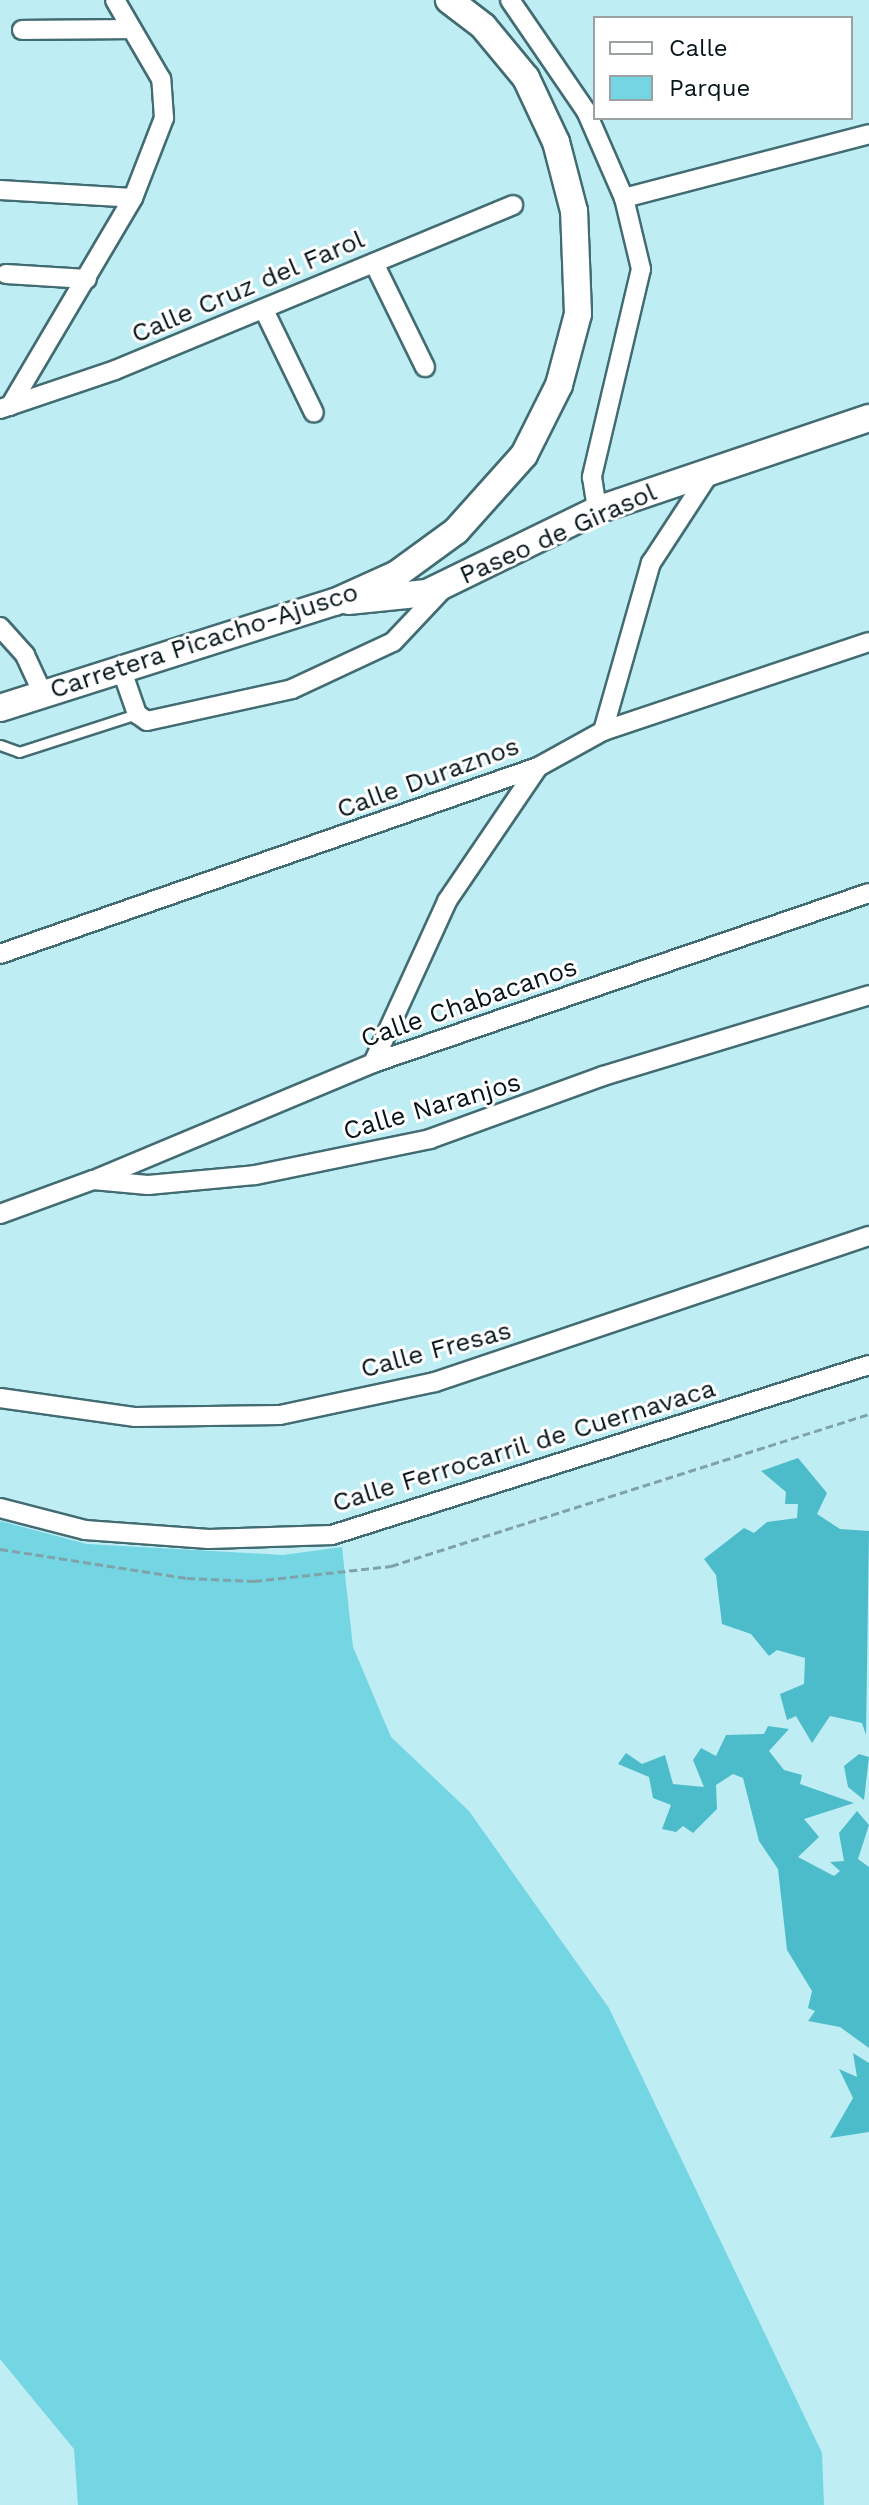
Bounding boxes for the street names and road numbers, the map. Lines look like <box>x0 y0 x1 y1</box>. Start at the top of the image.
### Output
street label: Calle Cruz del Farol <box>127 224 369 350</box>
street label: Paseo de Girasol <box>455 477 661 591</box>
street label: Carretera Picacho-Ajusco <box>46 576 362 706</box>
street label: Calle Duraznos <box>333 731 523 825</box>
street label: Calle Chabacanos <box>357 951 581 1055</box>
street label: Calle Naranjos <box>340 1067 524 1147</box>
street label: Calle Fresas <box>357 1315 515 1385</box>
street label: Calle Ferrocarril de Cuernavaca <box>328 1373 720 1519</box>

